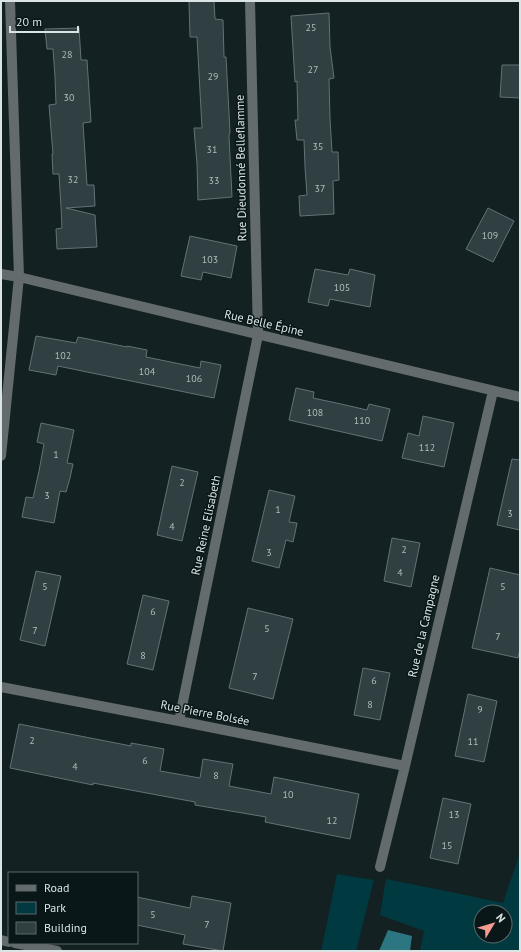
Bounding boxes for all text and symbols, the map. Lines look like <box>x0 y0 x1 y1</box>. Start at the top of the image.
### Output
scale bar <box>10 8 78 34</box>
text: 20 m <box>16 14 42 29</box>
house number: 25 <box>306 21 316 34</box>
house number: 28 <box>62 48 72 61</box>
house number: 27 <box>308 63 318 76</box>
house number: 29 <box>208 70 218 83</box>
house number: 30 <box>64 91 75 104</box>
street label: Rue Dieudonné Belleflamme <box>232 95 249 241</box>
house number: 35 <box>313 140 323 153</box>
house number: 31 <box>207 143 217 156</box>
house number: 32 <box>68 173 78 186</box>
house number: 33 <box>209 174 219 187</box>
house number: 37 <box>315 182 325 195</box>
house number: 109 <box>482 229 498 242</box>
house number: 103 <box>202 253 218 266</box>
house number: 105 <box>334 281 350 294</box>
street label: Rue Belle Épine <box>223 306 305 339</box>
house number: 102 <box>55 349 71 362</box>
house number: 104 <box>139 365 156 378</box>
house number: 106 <box>186 372 202 385</box>
house number: 108 <box>307 406 323 419</box>
house number: 110 <box>354 414 371 427</box>
house number: 112 <box>419 441 435 454</box>
house number: 1 <box>53 448 59 461</box>
street label: Rue Reine Elisabeth <box>188 473 223 576</box>
house number: 2 <box>179 476 185 489</box>
house number: 3 <box>44 489 50 502</box>
house number: 1 <box>275 503 281 516</box>
house number: 3 <box>507 507 513 520</box>
house number: 4 <box>169 520 175 533</box>
house number: 2 <box>401 543 407 556</box>
house number: 3 <box>266 546 272 559</box>
house number: 4 <box>397 566 403 579</box>
street label: Rue de la Campagne <box>404 573 443 679</box>
house number: 5 <box>42 580 48 593</box>
house number: 5 <box>500 580 506 593</box>
house number: 6 <box>150 605 156 618</box>
house number: 5 <box>264 622 270 635</box>
house number: 7 <box>32 624 38 637</box>
house number: 7 <box>495 630 501 643</box>
house number: 8 <box>140 649 146 662</box>
house number: 7 <box>252 670 258 683</box>
house number: 6 <box>371 674 377 687</box>
street label: Rue Pierre Bolsée <box>159 697 251 728</box>
house number: 8 <box>367 698 373 711</box>
house number: 9 <box>477 703 483 716</box>
house number: 2 <box>29 734 35 747</box>
house number: 11 <box>468 735 478 748</box>
house number: 6 <box>142 754 148 767</box>
house number: 4 <box>72 760 78 773</box>
house number: 8 <box>213 769 219 782</box>
house number: 10 <box>283 788 294 801</box>
house number: 13 <box>449 808 459 821</box>
house number: 12 <box>327 814 337 827</box>
house number: 15 <box>442 839 452 852</box>
legend <box>8 872 138 944</box>
text: Road <box>44 880 69 895</box>
text: Park <box>44 900 66 915</box>
north arrow <box>473 904 513 944</box>
house number: 5 <box>150 908 156 921</box>
text: N <box>493 911 509 925</box>
house number: 7 <box>204 918 210 931</box>
text: Building <box>44 920 87 935</box>

